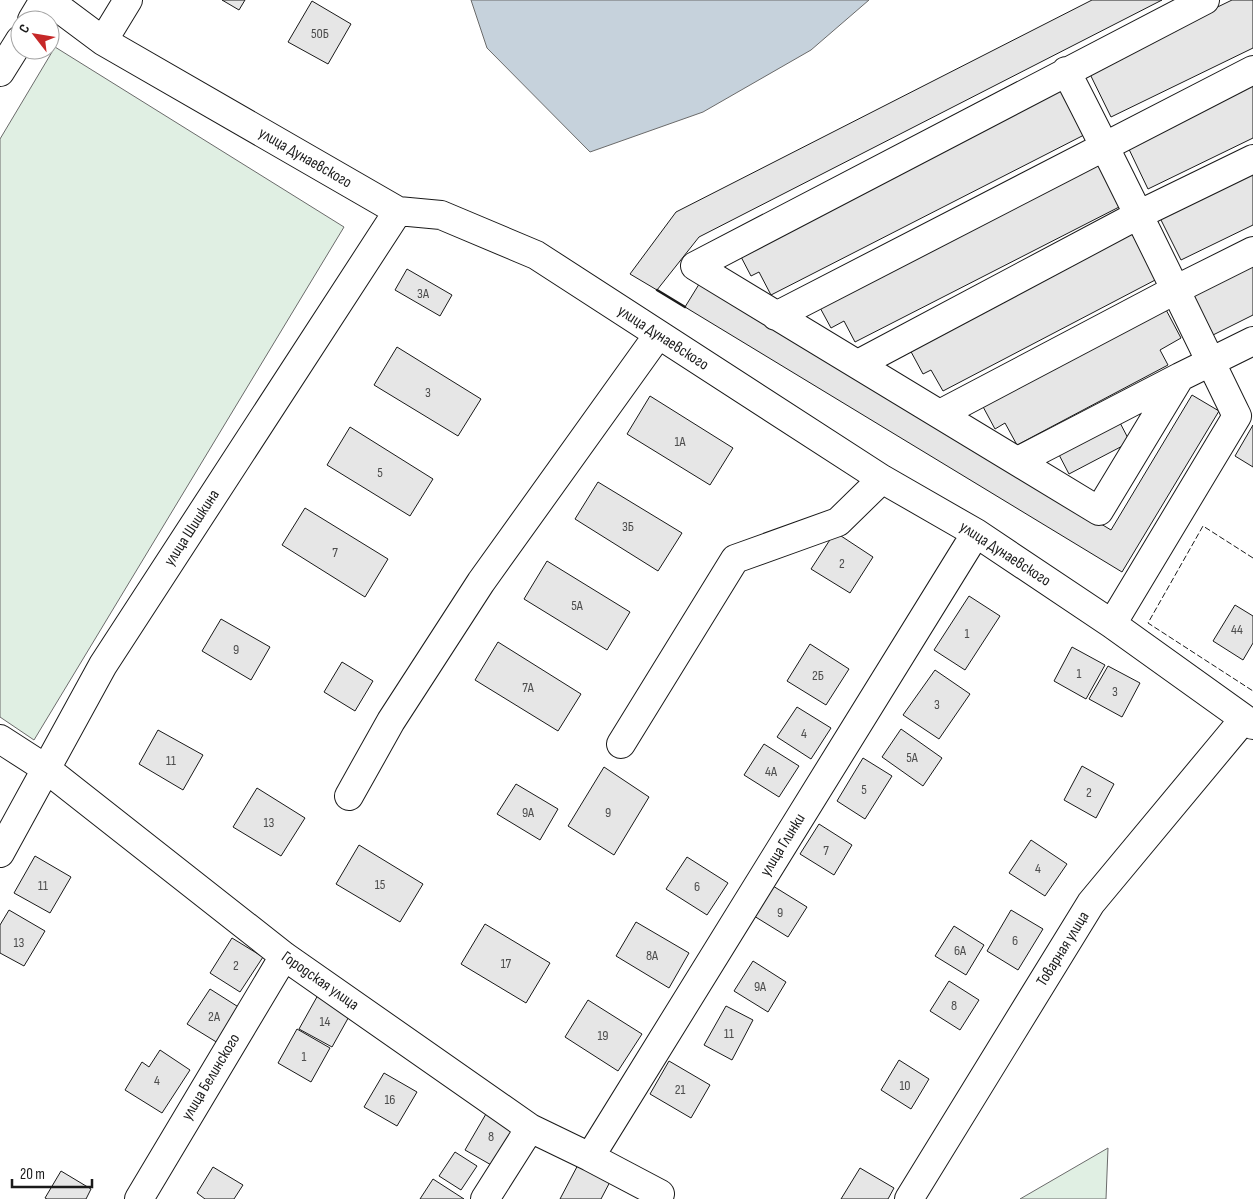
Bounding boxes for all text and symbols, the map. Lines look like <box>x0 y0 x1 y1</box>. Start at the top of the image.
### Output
north arrow <box>10 10 60 60</box>
text: С <box>15 21 33 36</box>
house number: 50Б <box>311 25 329 42</box>
street label: улица Дунаевского <box>255 124 355 192</box>
house number: 3А <box>417 285 430 302</box>
street label: улица Дунаевского <box>614 302 712 374</box>
house number: 3 <box>425 384 431 401</box>
house number: 1А <box>674 433 687 450</box>
house number: 5 <box>377 464 383 481</box>
street label: улица Шишкина <box>160 486 224 570</box>
house number: 3Б <box>622 518 634 535</box>
street label: улица Дунаевского <box>956 518 1054 590</box>
house number: 7 <box>332 544 338 561</box>
house number: 2 <box>839 555 845 572</box>
house number: 5А <box>571 597 584 614</box>
house number: 44 <box>1231 621 1243 638</box>
house number: 1 <box>965 625 970 642</box>
house number: 9 <box>233 641 239 658</box>
house number: 1 <box>1077 665 1082 682</box>
house number: 2Б <box>812 667 824 684</box>
house number: 7А <box>522 679 535 696</box>
house number: 3 <box>1112 683 1118 700</box>
house number: 3 <box>934 696 940 713</box>
house number: 4 <box>801 725 807 742</box>
house number: 5А <box>906 749 919 766</box>
house number: 11 <box>166 752 176 769</box>
house number: 4А <box>765 763 778 780</box>
house number: 5 <box>861 781 867 798</box>
house number: 2 <box>1086 784 1092 801</box>
house number: 9А <box>522 804 535 821</box>
house number: 9 <box>605 804 611 821</box>
street label: улица Глинки <box>756 810 810 880</box>
house number: 13 <box>264 814 275 831</box>
house number: 7 <box>823 842 829 859</box>
house number: 4 <box>1035 860 1041 877</box>
house number: 15 <box>375 876 386 893</box>
house number: 11 <box>38 877 48 894</box>
house number: 6 <box>694 878 700 895</box>
house number: 9 <box>777 904 783 921</box>
street label: Товарная улица <box>1033 908 1093 990</box>
house number: 6 <box>1012 932 1018 949</box>
house number: 13 <box>14 934 25 951</box>
house number: 6А <box>954 942 967 959</box>
street label: Городская улица <box>278 947 362 1015</box>
house number: 8А <box>646 947 659 964</box>
house number: 17 <box>501 955 512 972</box>
house number: 2 <box>233 957 239 974</box>
house number: 9А <box>754 978 767 995</box>
house number: 8 <box>951 997 957 1014</box>
house number: 2А <box>208 1008 221 1025</box>
house number: 14 <box>320 1013 331 1030</box>
house number: 11 <box>724 1025 734 1042</box>
house number: 19 <box>597 1027 609 1044</box>
street label: улица Белинского <box>178 1030 244 1124</box>
house number: 1 <box>302 1048 307 1065</box>
house number: 4 <box>154 1072 160 1089</box>
house number: 10 <box>899 1077 911 1094</box>
house number: 21 <box>675 1081 685 1098</box>
house number: 16 <box>384 1091 396 1108</box>
house number: 8 <box>488 1128 494 1145</box>
scale bar <box>12 1156 92 1188</box>
text: 20 m <box>20 1165 45 1184</box>

